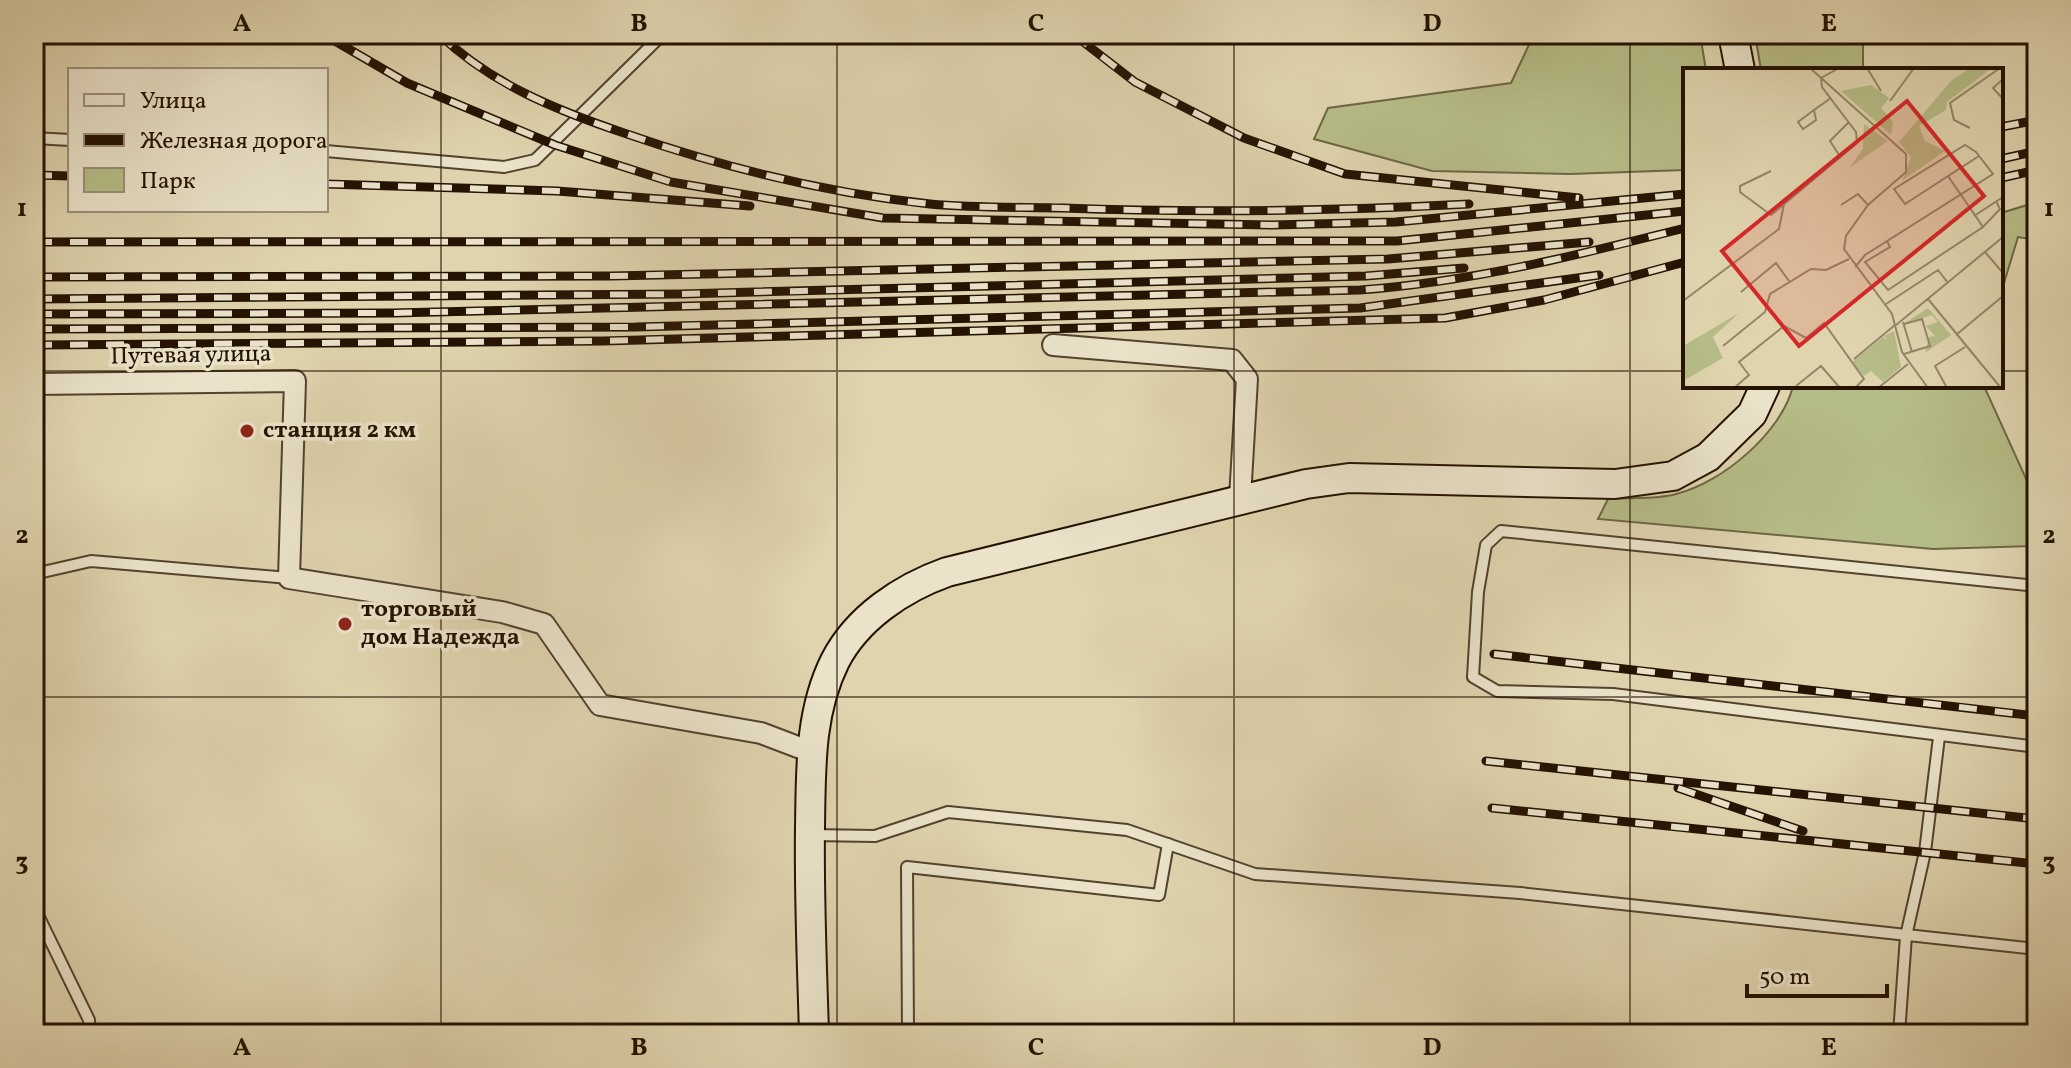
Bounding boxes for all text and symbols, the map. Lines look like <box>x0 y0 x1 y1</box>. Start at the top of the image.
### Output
text: A <box>233 6 252 42</box>
text: B <box>630 6 648 42</box>
text: C <box>1028 6 1044 42</box>
text: D <box>1422 6 1442 42</box>
text: E <box>1821 6 1837 42</box>
legend <box>68 68 328 212</box>
inset map <box>1683 68 2003 388</box>
text: Улица <box>140 85 207 119</box>
text: Железная дорога <box>140 125 328 159</box>
text: Парк <box>140 165 196 199</box>
text: 1 <box>17 191 27 227</box>
text: 1 <box>2044 191 2054 227</box>
street label: Путевая улица <box>110 338 272 374</box>
place label: станция 2 км <box>263 414 416 448</box>
marker: станция 2 км <box>238 422 256 440</box>
text: 2 <box>15 518 29 554</box>
text: 2 <box>2042 518 2056 554</box>
place label: торговый дом Надежда <box>361 593 520 655</box>
marker: торговый дом Надежда <box>336 615 354 633</box>
text: 3 <box>15 845 29 881</box>
text: 3 <box>2042 845 2056 881</box>
scale bar <box>1747 948 1887 998</box>
text: 50 m <box>1759 961 1811 995</box>
text: A <box>233 1030 252 1066</box>
text: B <box>630 1030 648 1066</box>
text: C <box>1028 1030 1044 1066</box>
text: D <box>1422 1030 1442 1066</box>
text: E <box>1821 1030 1837 1066</box>

